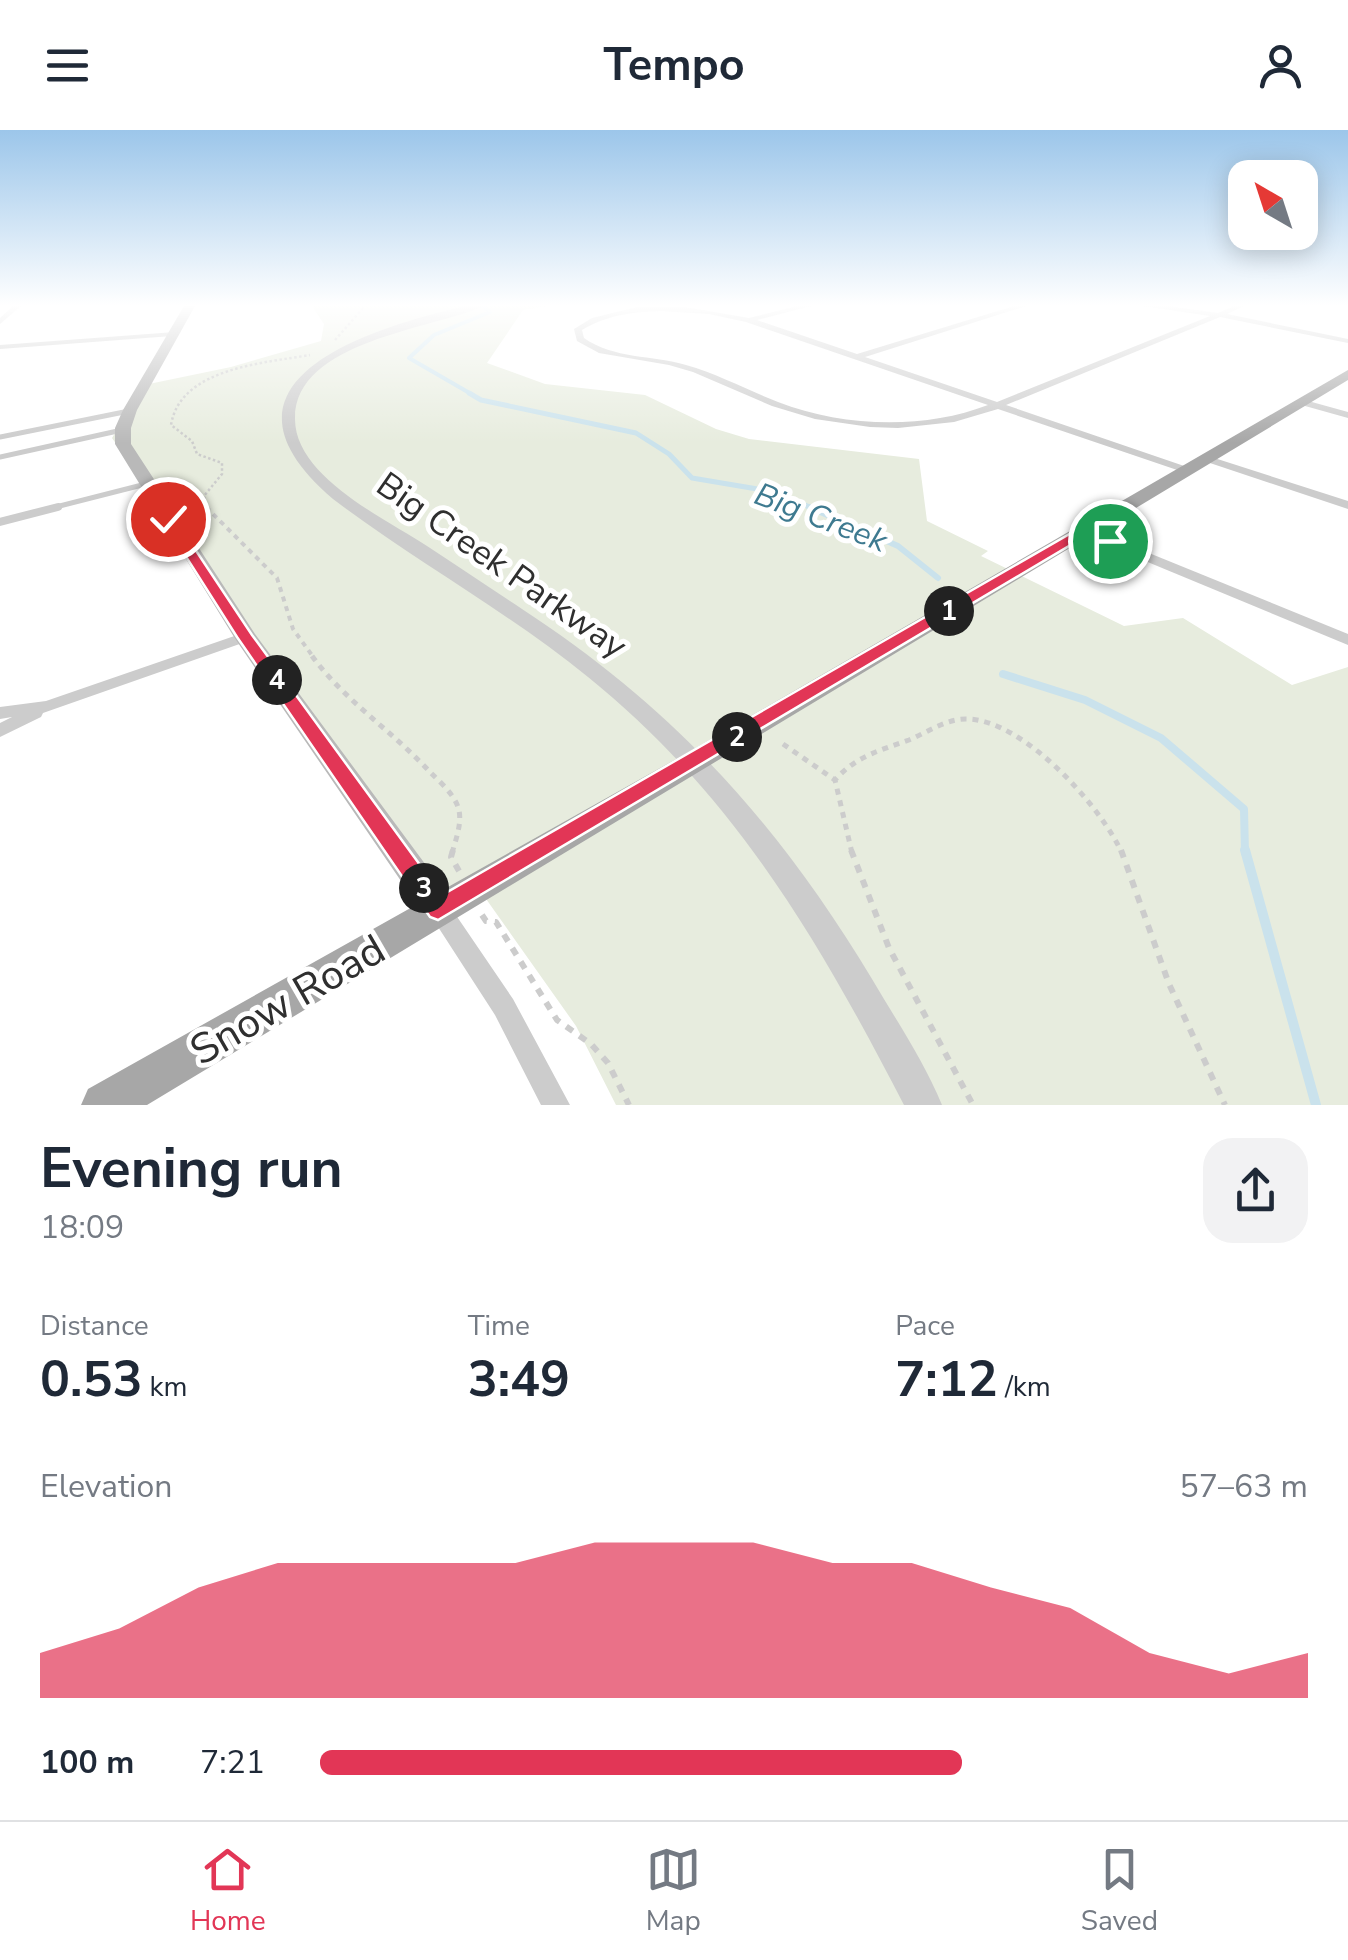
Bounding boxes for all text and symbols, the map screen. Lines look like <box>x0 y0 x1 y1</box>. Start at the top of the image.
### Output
text: Tempo <box>603 35 745 96</box>
icon: menu <box>40 38 95 93</box>
icon: person <box>1253 38 1308 93</box>
north arrow <box>1228 160 1318 250</box>
map controls <box>1228 160 1318 250</box>
street label: Big Creek Parkway <box>367 461 636 669</box>
water label: Big Creek <box>748 473 894 563</box>
pin <box>126 477 211 562</box>
icon: check <box>141 492 196 547</box>
pin <box>1068 499 1153 584</box>
icon: arrive <box>1083 514 1138 569</box>
pin: 1 <box>924 586 974 636</box>
text: 1 <box>941 592 957 630</box>
pin: 4 <box>252 655 302 705</box>
text: 4 <box>269 661 285 699</box>
pin: 2 <box>712 712 762 762</box>
text: 2 <box>729 718 745 756</box>
pin: 3 <box>399 863 449 913</box>
text: 3 <box>416 869 432 907</box>
street label: Snow Road <box>180 921 396 1079</box>
text: Evening run <box>40 1131 343 1206</box>
button: share <box>1203 1138 1308 1243</box>
text: 18:09 <box>40 1206 124 1249</box>
text: Distance <box>40 1307 149 1345</box>
text: Time <box>468 1307 530 1345</box>
text: Pace <box>895 1307 955 1345</box>
text: 0.53 <box>40 1345 142 1414</box>
text: 3:49 <box>468 1345 570 1414</box>
text: 7:12 <box>895 1345 998 1414</box>
text: km <box>142 1368 188 1406</box>
text: /km <box>998 1368 1051 1406</box>
text: Elevation <box>40 1465 173 1508</box>
text: 57–63 m <box>1180 1465 1308 1508</box>
text: 100 m <box>40 1741 134 1784</box>
text: 7:21 <box>200 1741 265 1784</box>
tab: Home <box>190 1842 266 1940</box>
tab: Map <box>646 1842 701 1940</box>
tab: Saved <box>1081 1842 1158 1940</box>

